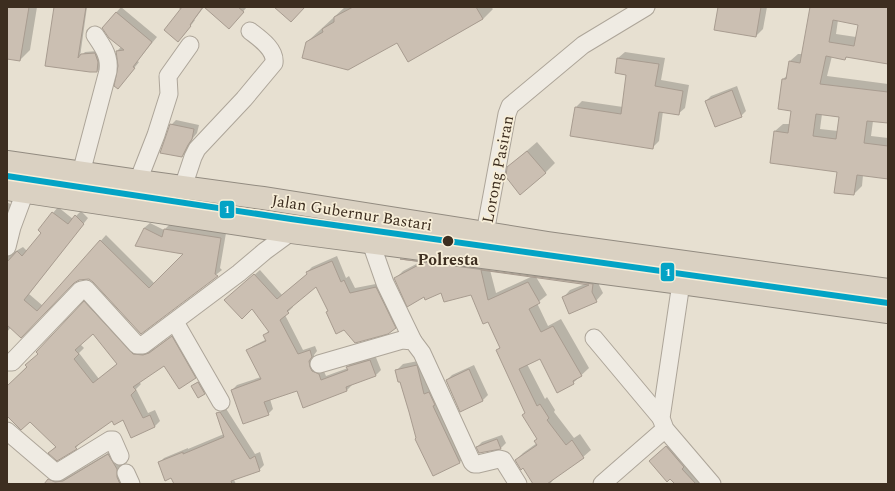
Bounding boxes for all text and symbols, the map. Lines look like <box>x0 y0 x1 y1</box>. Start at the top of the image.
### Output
street label: Lorong Pasiran <box>476 113 520 225</box>
street label: Jalan Gubernur Bastari <box>270 188 434 238</box>
line badge: 1 <box>219 200 235 219</box>
text: 1 <box>224 201 230 218</box>
marker: Polresta <box>441 234 455 248</box>
place label: Polresta <box>418 248 479 272</box>
line badge: 1 <box>660 262 675 282</box>
text: 1 <box>665 264 671 281</box>

